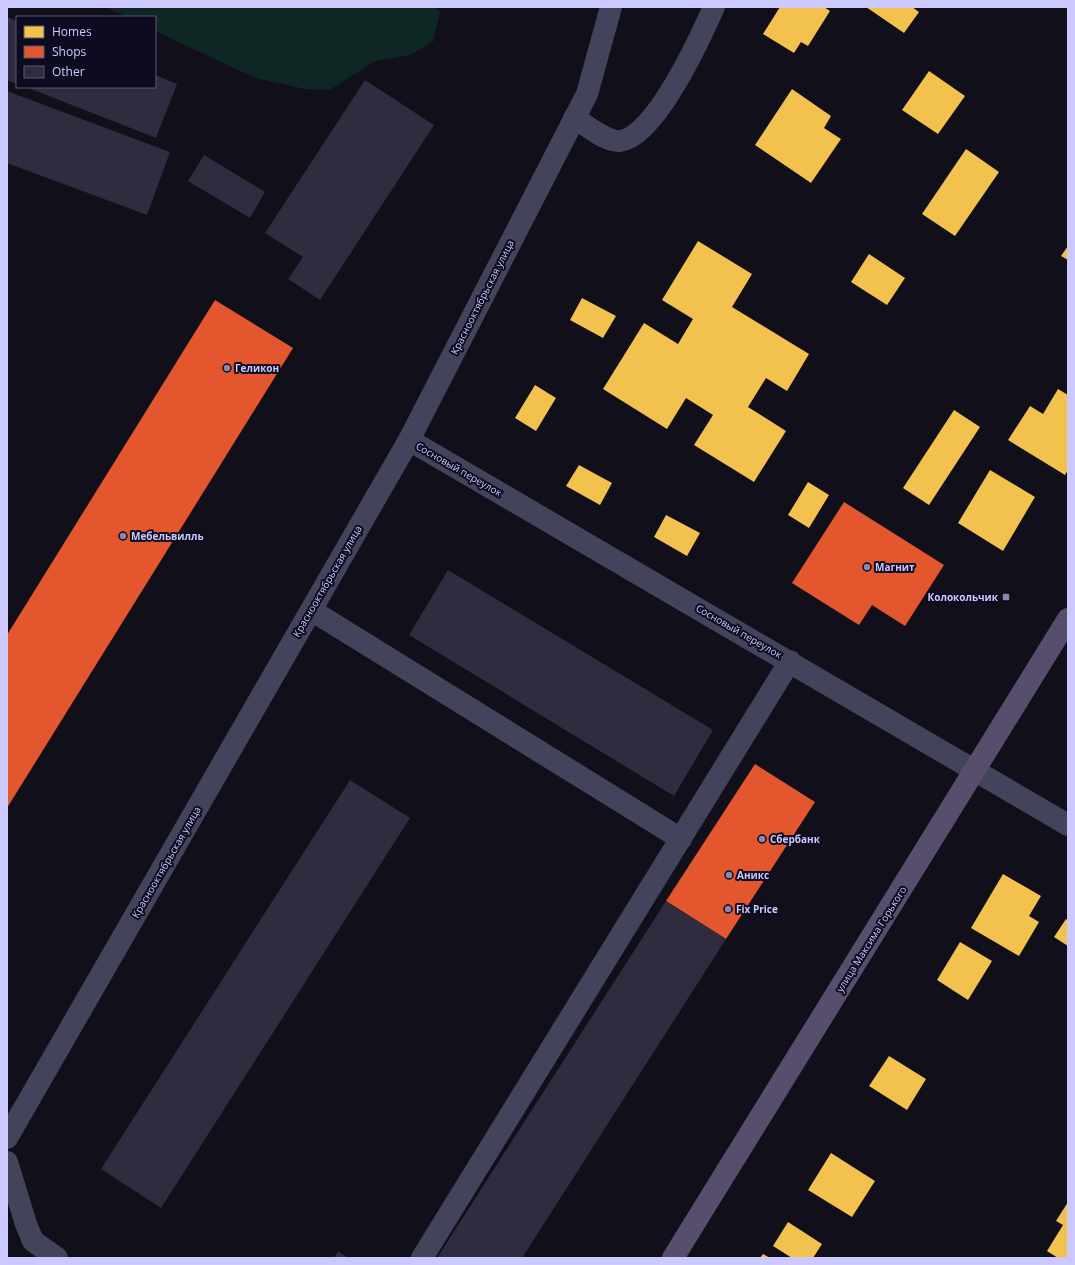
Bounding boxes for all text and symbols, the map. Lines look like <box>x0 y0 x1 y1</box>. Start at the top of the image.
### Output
legend <box>16 16 156 88</box>
text: Homes <box>52 23 92 40</box>
text: Shops <box>52 43 87 60</box>
text: Other <box>52 63 85 80</box>
street label: Краснооктябрьская улица <box>447 237 517 357</box>
place label: Геликон <box>235 361 279 375</box>
marker: Геликон <box>222 363 232 373</box>
street label: Сосновый переулок <box>413 439 505 500</box>
street label: Краснооктябрьская улица <box>289 523 365 639</box>
place label: Мебельвилль <box>131 529 204 543</box>
marker: Мебельвилль <box>118 531 128 541</box>
place label: Магнит <box>875 560 915 574</box>
marker: Магнит <box>862 562 872 572</box>
place label: Колокольчик <box>928 590 999 604</box>
marker: Колокольчик <box>1001 592 1011 602</box>
street label: Сосновый переулок <box>693 601 785 662</box>
street label: Краснооктябрьская улица <box>128 804 204 920</box>
place label: Сбербанк <box>770 832 821 846</box>
marker: Сбербанк <box>757 834 767 844</box>
place label: Аникс <box>737 868 769 882</box>
marker: Аникс <box>724 870 734 880</box>
street label: улица Максима Горького <box>833 883 909 995</box>
place label: Fix Price <box>736 902 778 916</box>
marker: Fix Price <box>723 904 733 914</box>

